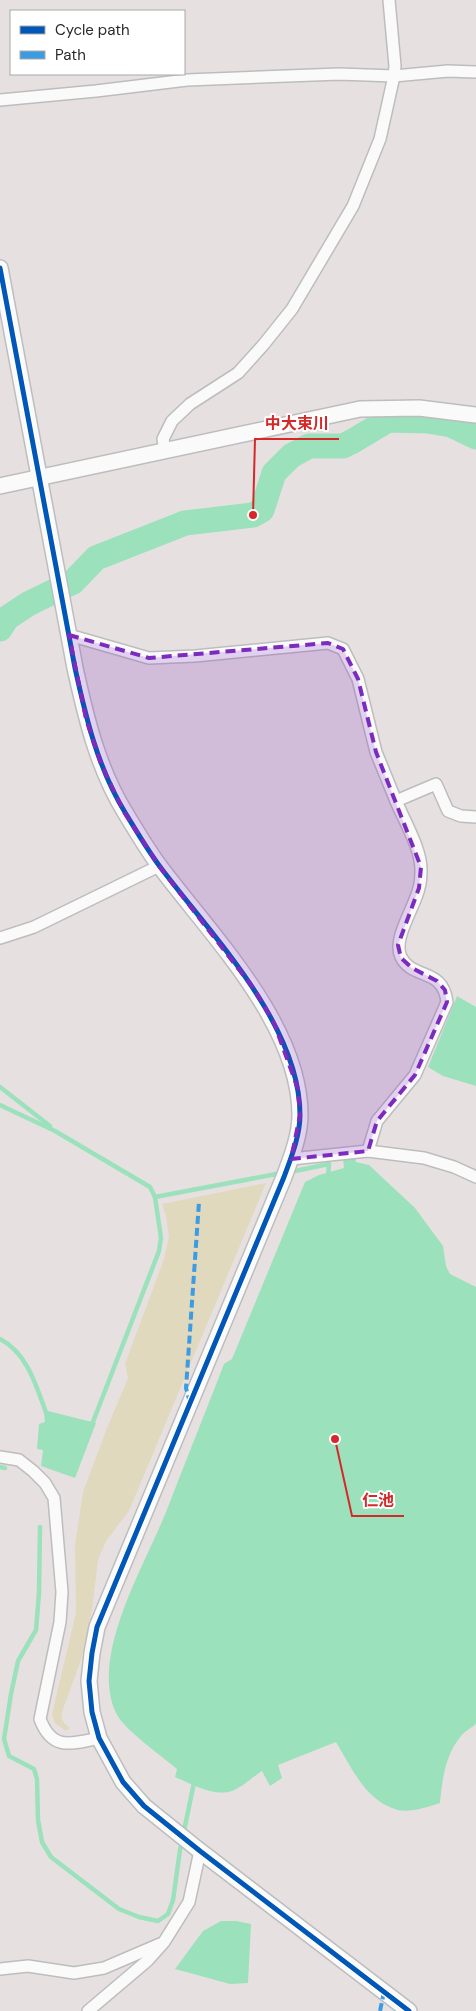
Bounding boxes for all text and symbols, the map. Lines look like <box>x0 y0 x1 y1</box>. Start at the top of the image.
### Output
legend <box>10 10 185 75</box>
text: Cycle path <box>55 20 130 40</box>
text: Path <box>55 45 86 65</box>
callout: 中大束川 <box>255 408 339 439</box>
text: 中大束川 <box>265 413 329 434</box>
callout: 仁池 <box>352 1485 404 1516</box>
text: 仁池 <box>362 1490 394 1511</box>

